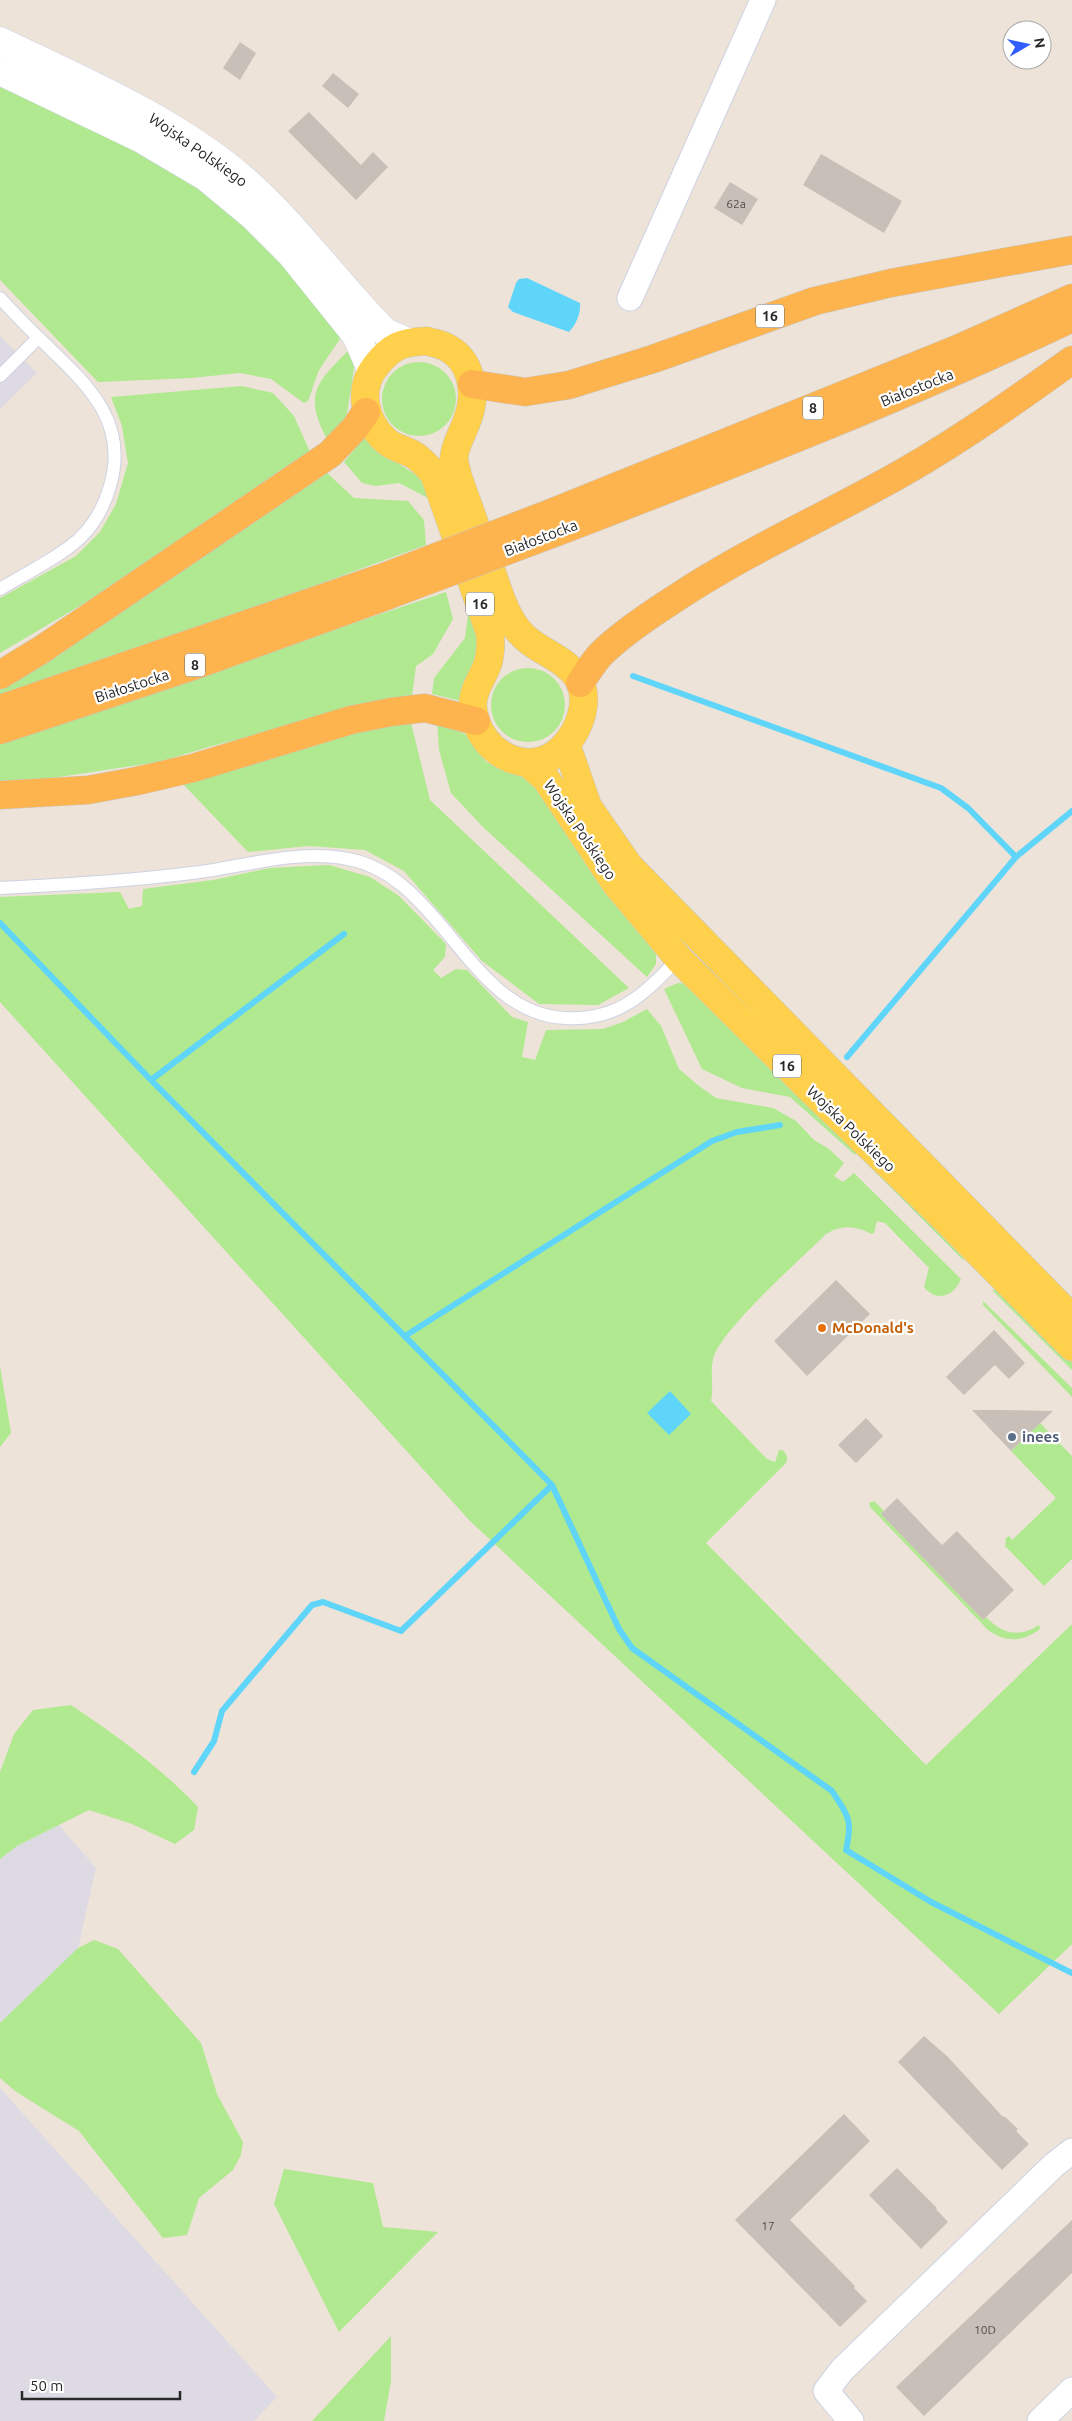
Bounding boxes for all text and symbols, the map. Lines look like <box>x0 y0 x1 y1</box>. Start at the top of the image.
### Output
north arrow <box>1002 20 1052 70</box>
text: N <box>1031 37 1049 49</box>
street label: Wojska Polskiego <box>146 109 251 190</box>
house number: 62a <box>726 197 746 210</box>
road number: 16 <box>756 304 784 328</box>
street label: Białostocka <box>878 365 956 410</box>
road number: 8 <box>803 396 823 419</box>
street label: Białostocka <box>502 516 580 559</box>
road number: 16 <box>466 592 494 616</box>
road number: 8 <box>185 654 205 676</box>
street label: Białostocka <box>93 666 171 706</box>
street label: Wojska Polskiego <box>541 777 620 883</box>
road number: 16 <box>773 1054 801 1078</box>
street label: Wojska Polskiego <box>804 1082 899 1175</box>
place label: McDonald's <box>832 1319 914 1336</box>
marker: McDonald's <box>816 1322 828 1334</box>
place label: inees <box>1022 1428 1059 1445</box>
marker: inees <box>1006 1431 1018 1443</box>
house number: 17 <box>761 2219 775 2232</box>
house number: 10D <box>974 2323 996 2336</box>
scale bar <box>22 2368 180 2400</box>
text: 50 m <box>30 2377 63 2394</box>

